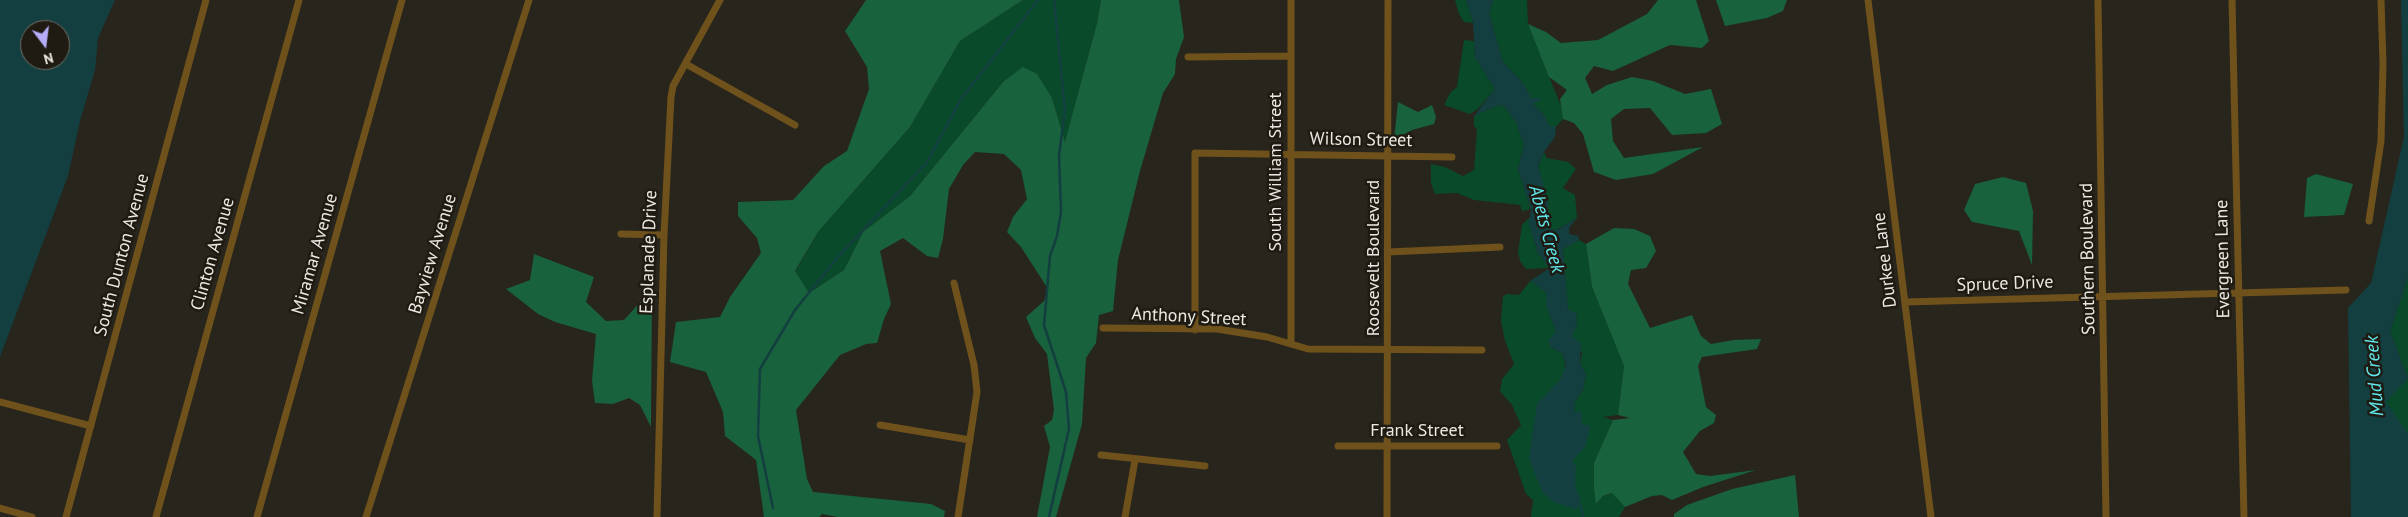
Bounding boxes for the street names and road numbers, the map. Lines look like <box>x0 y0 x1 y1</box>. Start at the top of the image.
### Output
street label: South William Street <box>1265 92 1287 252</box>
street label: Wilson Street <box>1309 128 1413 152</box>
street label: South Dunton Avenue <box>90 171 154 339</box>
street label: Roosevelt Boulevard <box>1363 180 1385 336</box>
street label: Southern Boulevard <box>2076 183 2100 335</box>
street label: Esplanade Drive <box>636 190 662 314</box>
street label: Miramar Avenue <box>287 191 343 317</box>
street label: Bayview Avenue <box>404 191 462 317</box>
street label: Clinton Avenue <box>187 195 239 313</box>
street label: Evergreen Lane <box>2211 199 2235 319</box>
street label: Durkee Lane <box>1868 211 1902 309</box>
street label: Spruce Drive <box>1956 272 2054 296</box>
street label: Anthony Street <box>1131 303 1247 331</box>
street label: Frank Street <box>1370 420 1464 442</box>

